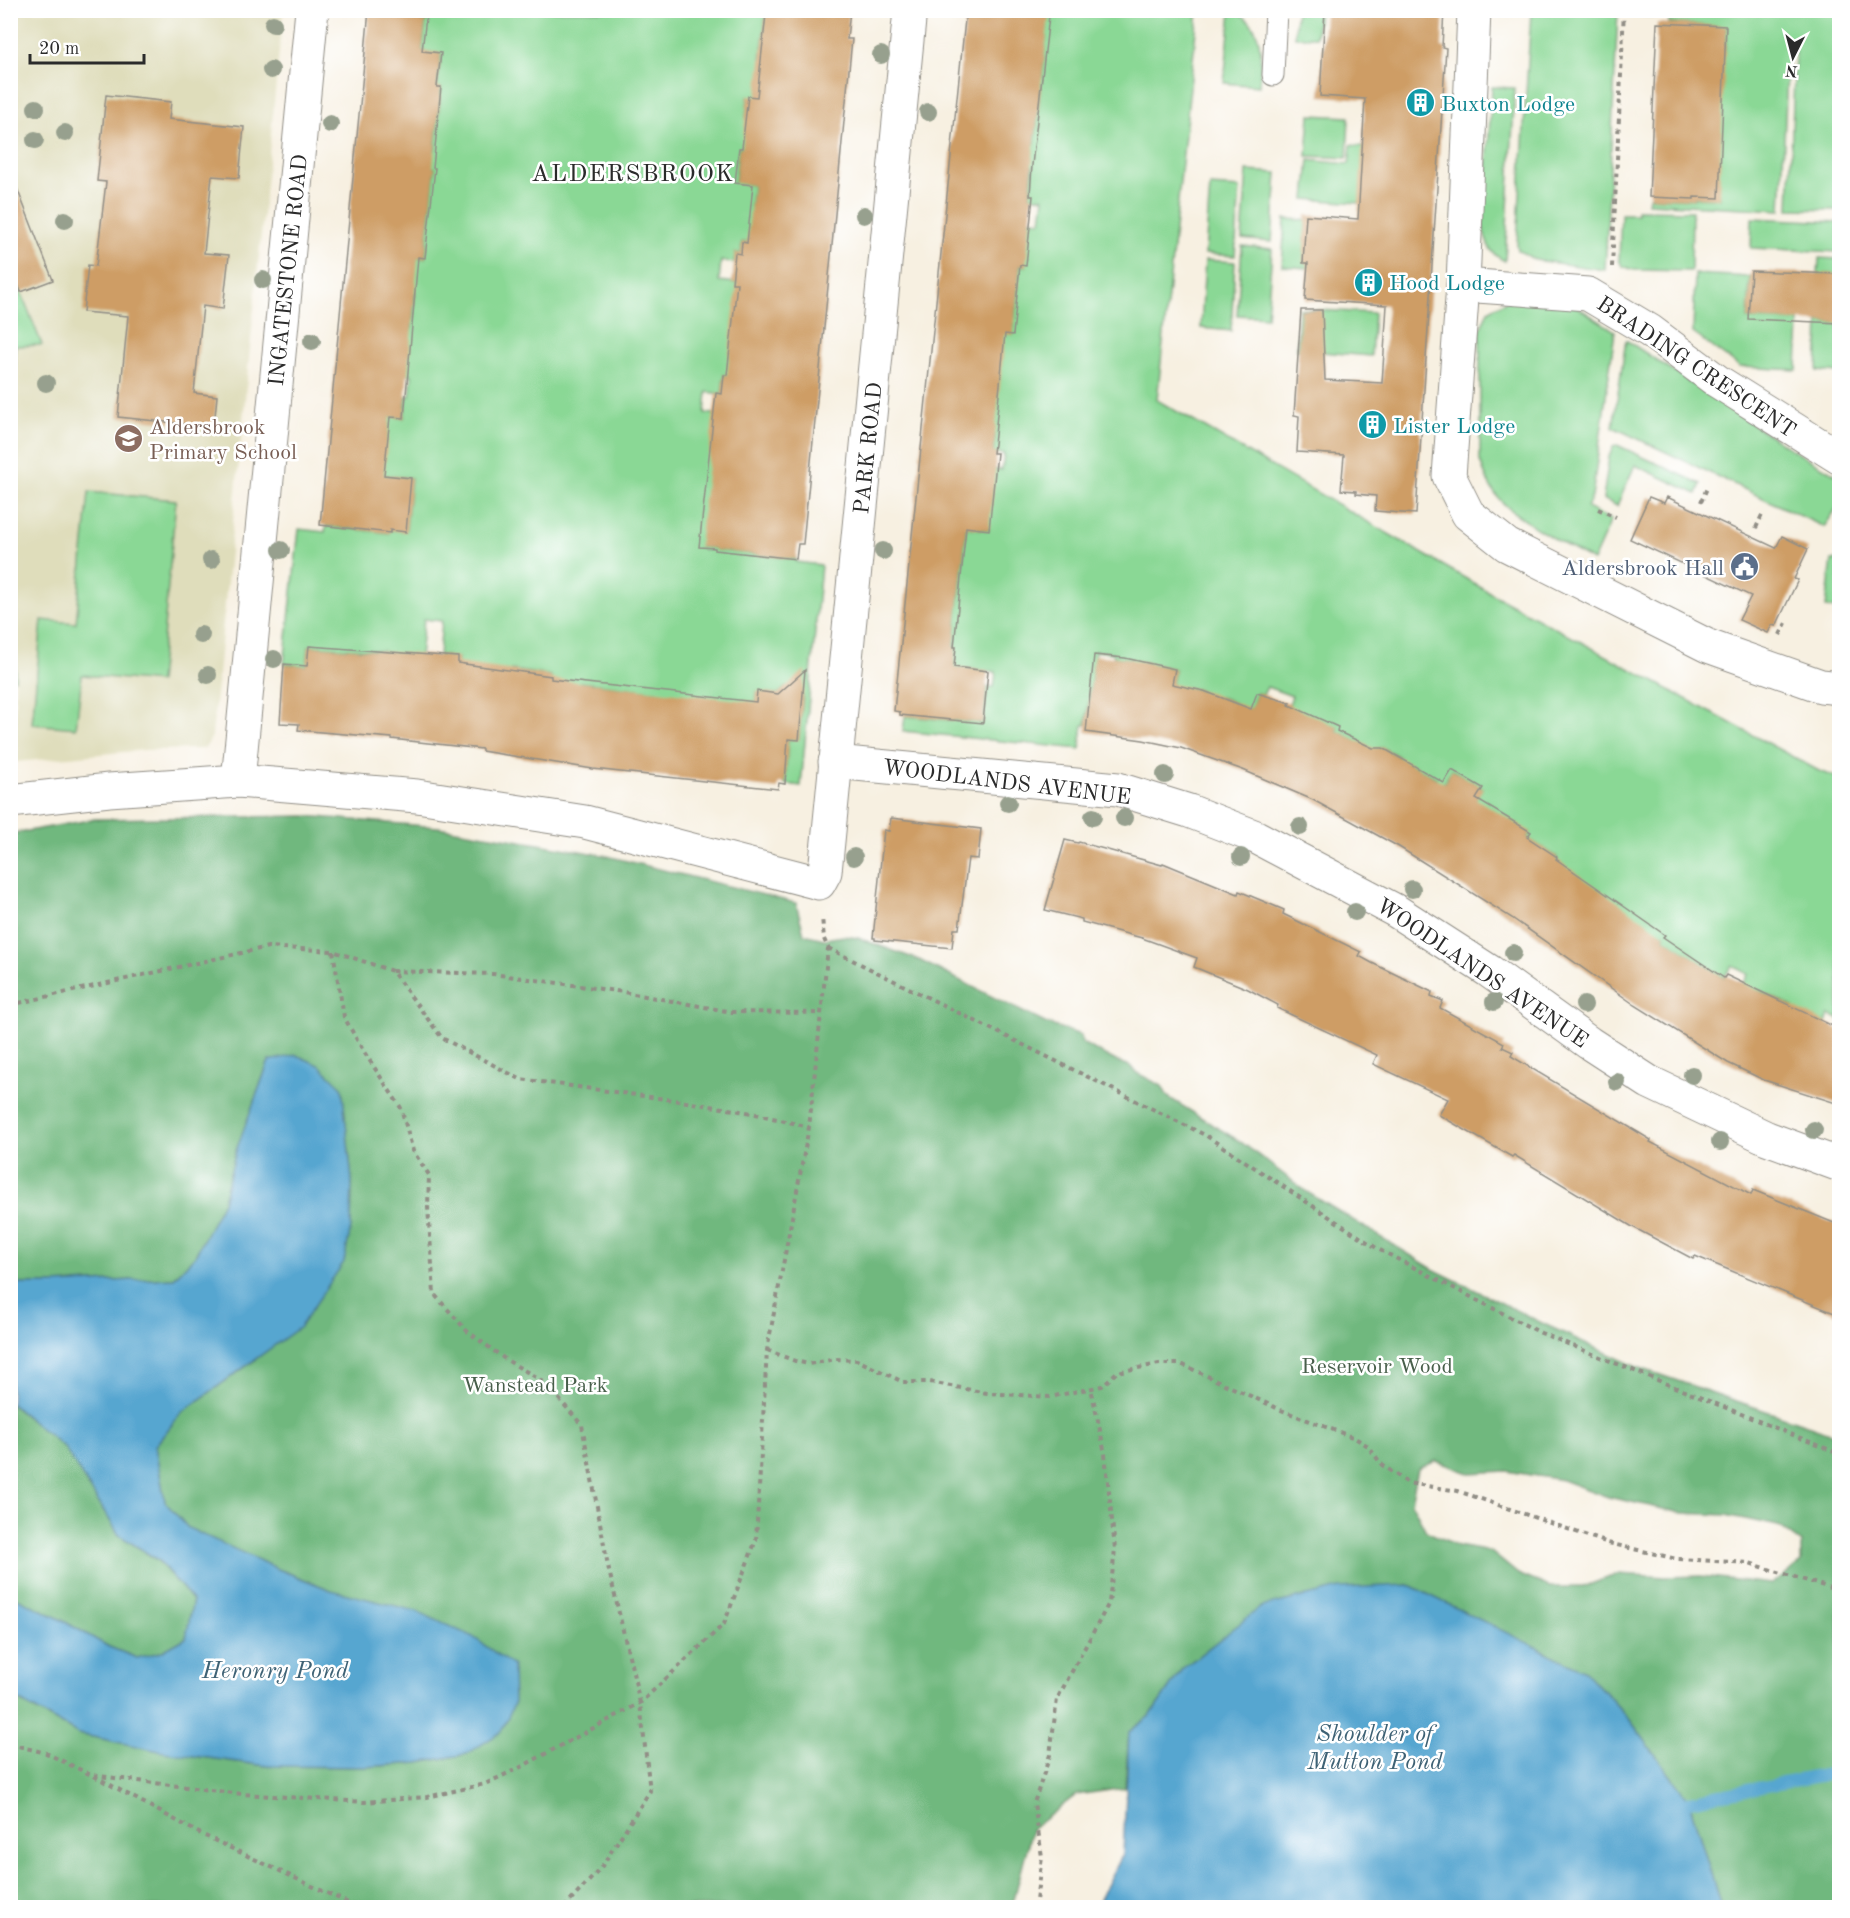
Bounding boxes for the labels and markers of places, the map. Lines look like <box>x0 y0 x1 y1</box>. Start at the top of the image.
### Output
building icon: Buxton Lodge <box>1404 87 1436 119</box>
place label: Buxton Lodge <box>1441 94 1575 116</box>
building icon: Hood Lodge <box>1352 266 1384 298</box>
place label: Hood Lodge <box>1389 273 1505 295</box>
building icon: Lister Lodge <box>1356 409 1388 441</box>
place label: Lister Lodge <box>1393 416 1515 438</box>
place label: Aldersbrook Primary School <box>149 417 297 464</box>
school or university icon: Aldersbrook Primary School <box>112 423 144 455</box>
public building icon: Aldersbrook Hall <box>1729 551 1761 583</box>
place label: Aldersbrook Hall <box>1561 558 1724 580</box>

